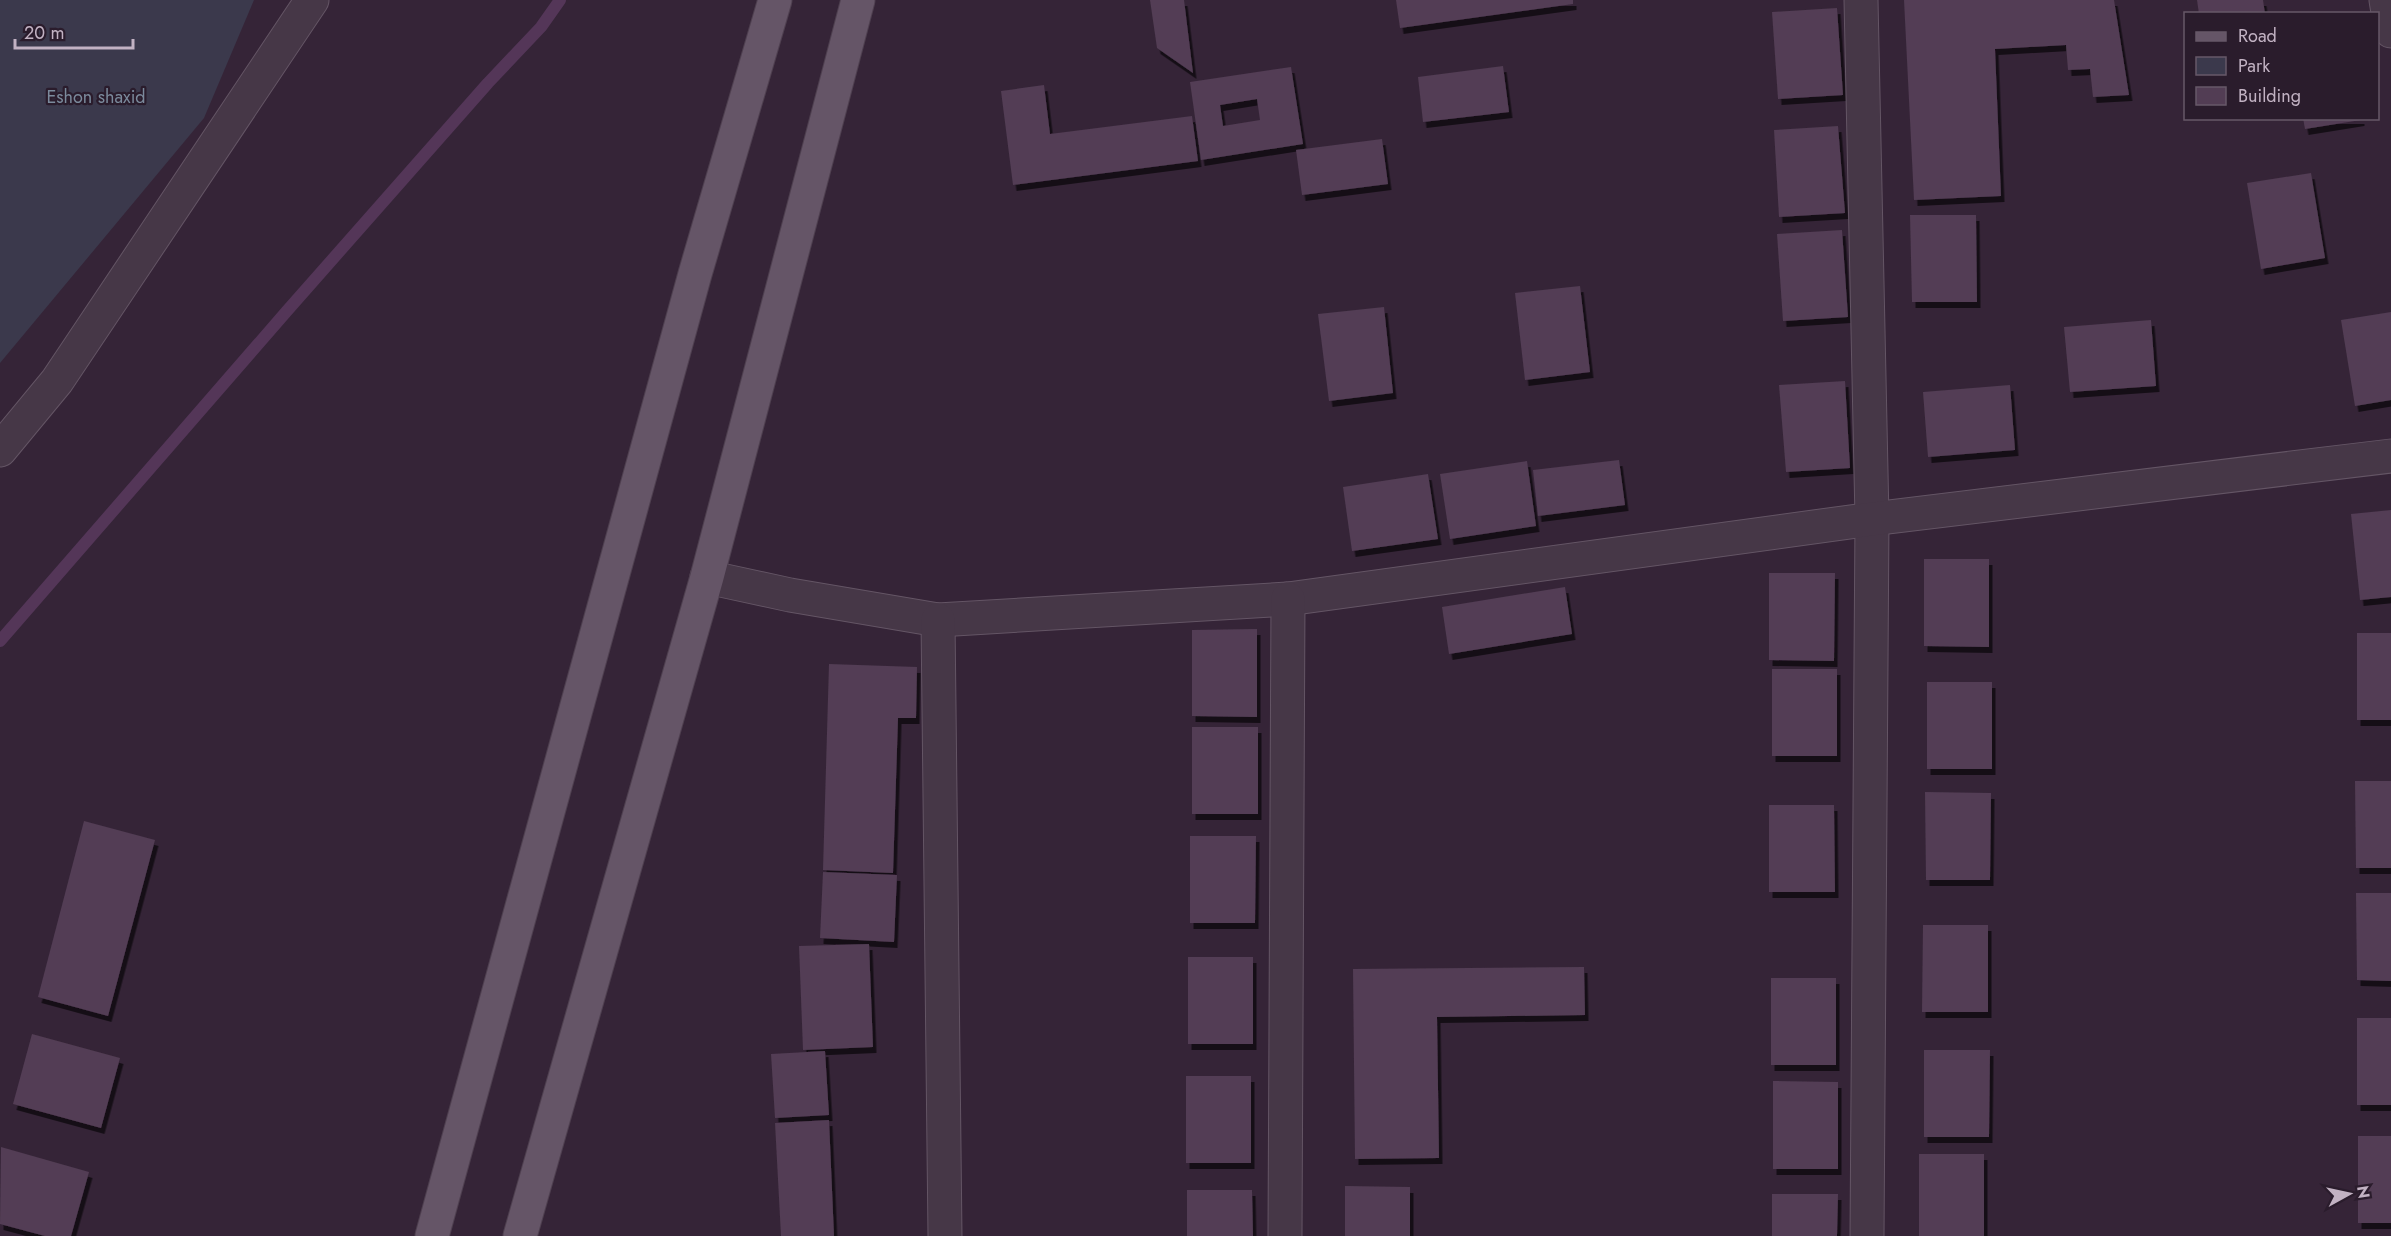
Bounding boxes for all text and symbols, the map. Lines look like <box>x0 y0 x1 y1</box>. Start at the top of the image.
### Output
scale bar <box>15 12 134 50</box>
legend <box>2184 12 2379 120</box>
text: 20 m <box>24 20 64 46</box>
text: Road <box>2238 23 2277 49</box>
text: Park <box>2238 53 2270 79</box>
text: Building <box>2238 83 2301 109</box>
park label: Eshon shaxid <box>46 84 146 110</box>
north arrow <box>2319 1164 2379 1224</box>
text: N <box>2351 1184 2376 1200</box>

